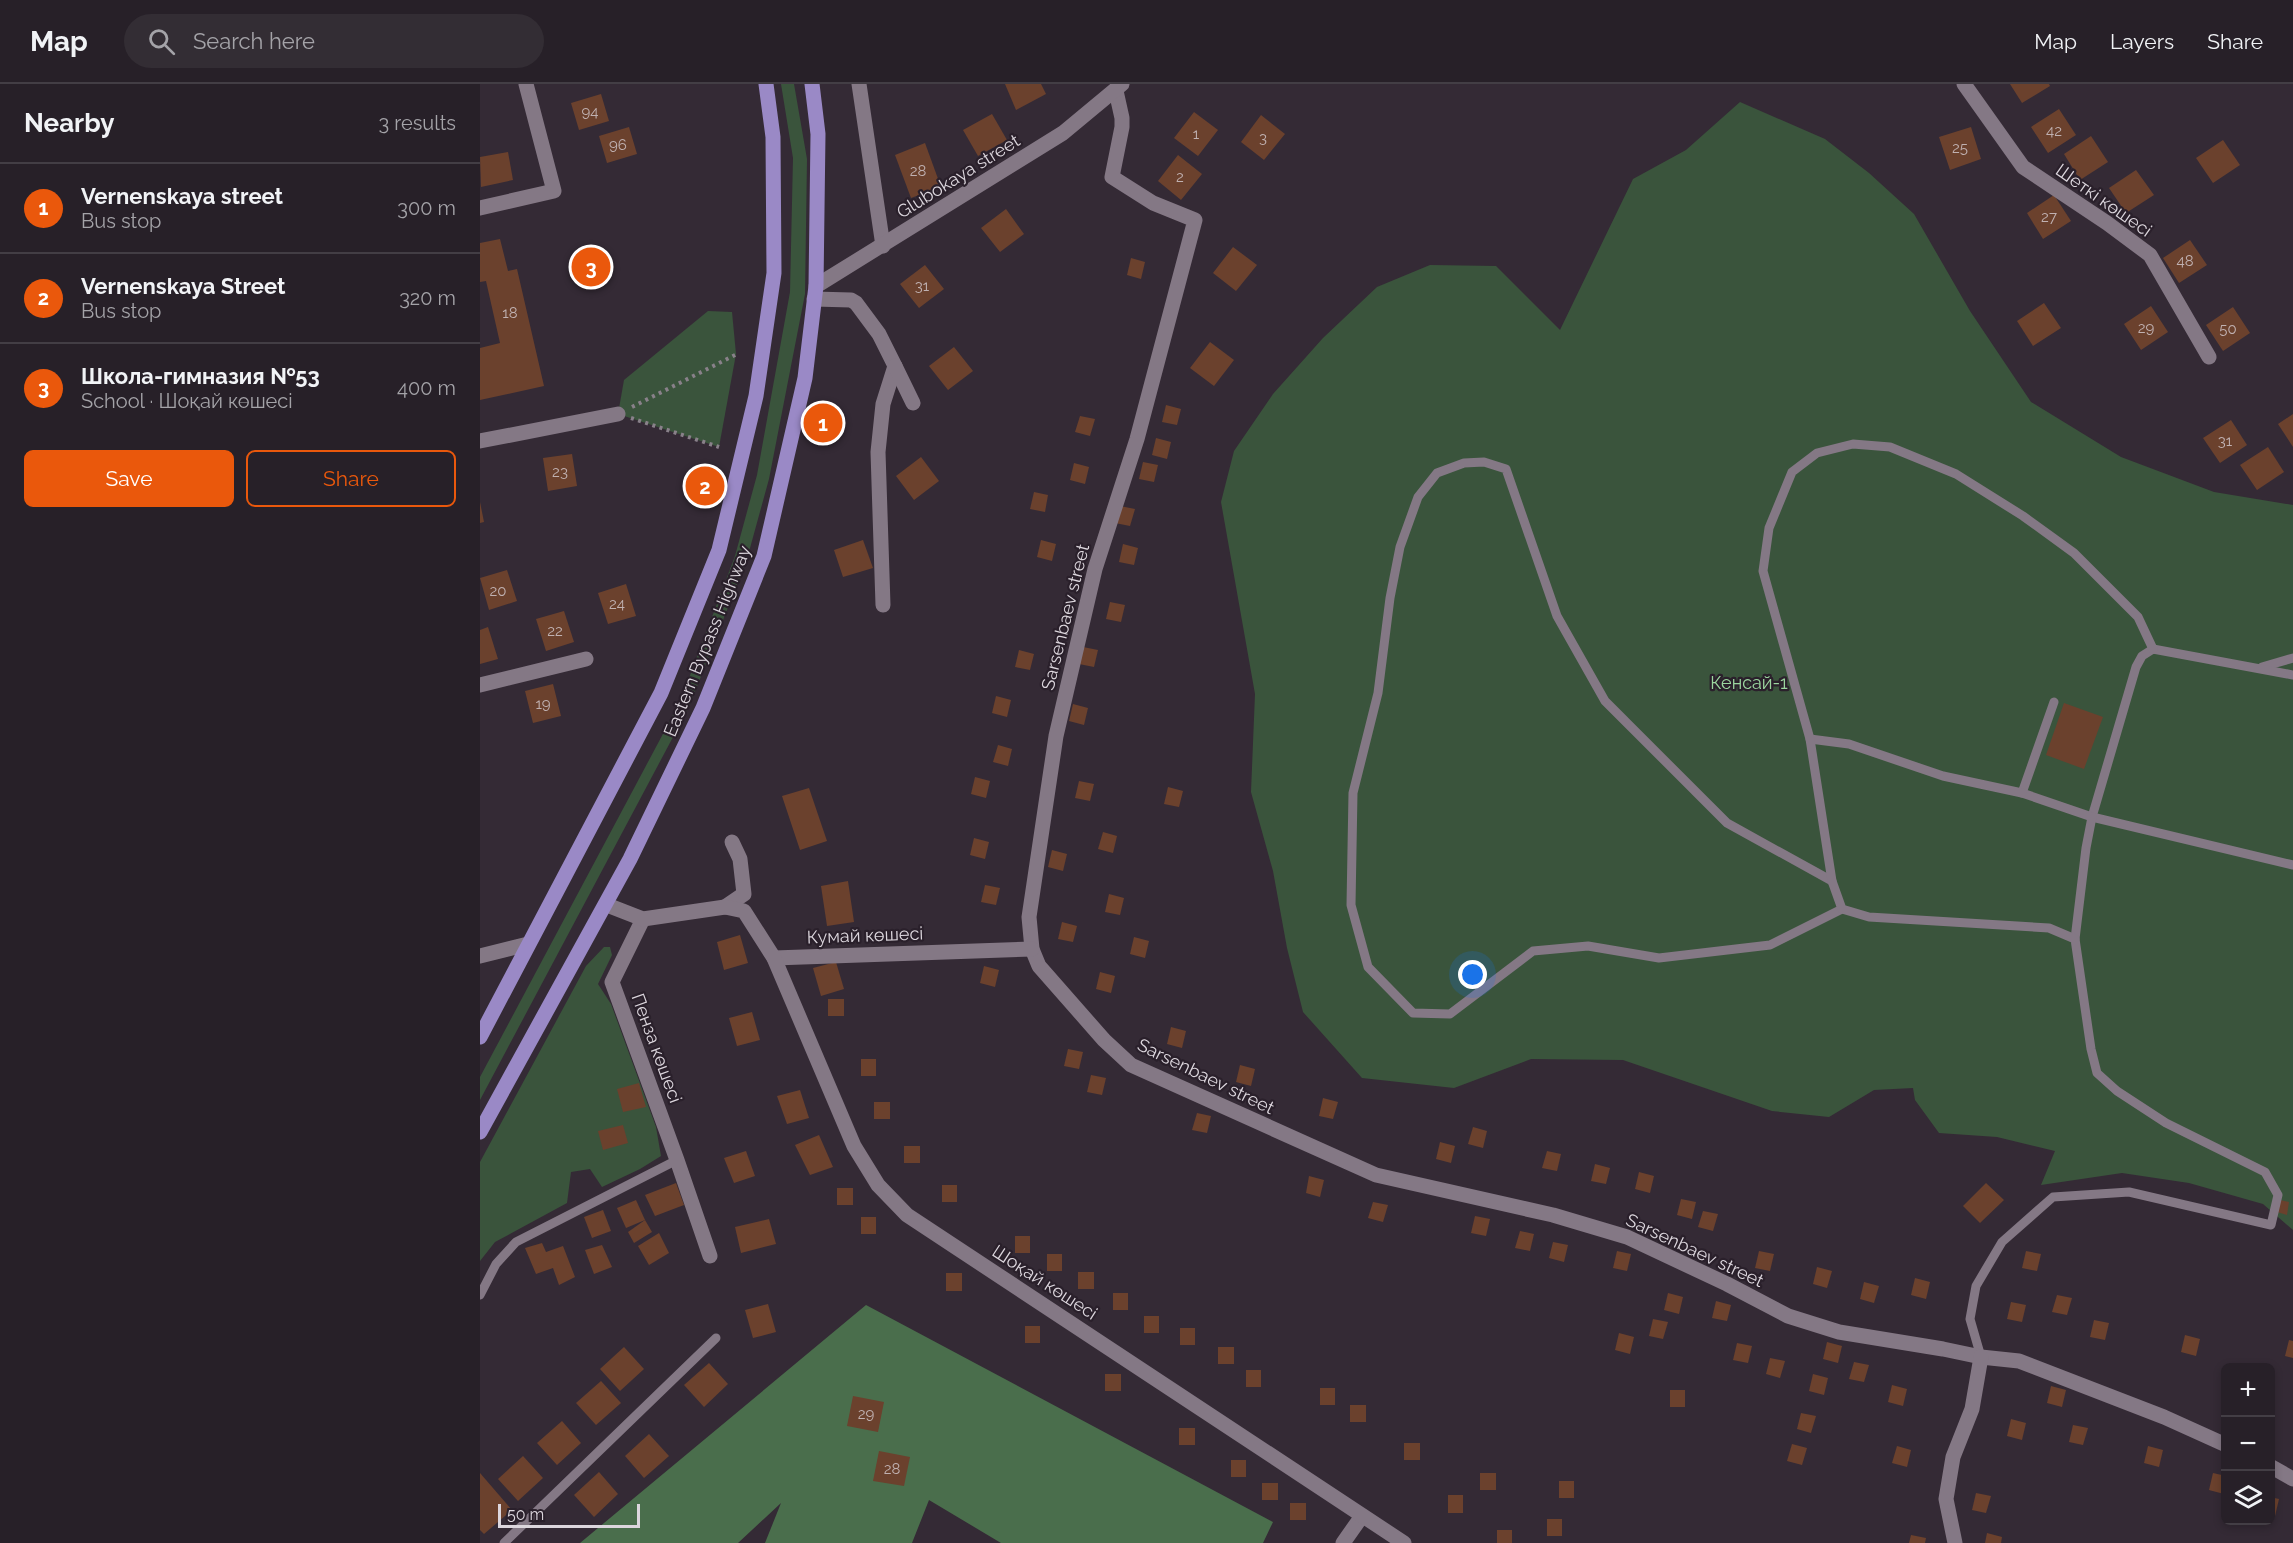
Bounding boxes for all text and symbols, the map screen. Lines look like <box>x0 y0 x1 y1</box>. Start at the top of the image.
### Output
search box <box>124 14 544 68</box>
text: Map <box>30 25 88 58</box>
icon: search <box>145 25 178 58</box>
text: Search here <box>193 28 315 54</box>
text: Map <box>2034 29 2077 54</box>
text: Layers <box>2110 29 2174 54</box>
text: Share <box>2207 29 2263 54</box>
house number: 94 <box>582 103 598 121</box>
text: Nearby <box>24 108 114 138</box>
text: 3 results <box>378 111 456 135</box>
house number: 42 <box>2046 122 2062 140</box>
house number: 1 <box>1193 125 1200 143</box>
house number: 3 <box>1259 129 1267 147</box>
street label: Glubokaya street <box>893 130 1023 222</box>
house number: 96 <box>609 136 627 154</box>
house number: 25 <box>1952 139 1968 157</box>
street label: Шеткі көшесі <box>2052 159 2156 241</box>
house number: 28 <box>910 162 926 180</box>
house number: 2 <box>1176 168 1184 186</box>
text: Vernenskaya street <box>81 183 283 209</box>
text: 1 <box>39 196 48 220</box>
text: 300 m <box>397 196 456 220</box>
house number: 27 <box>2041 208 2057 226</box>
text: Bus stop <box>81 209 161 233</box>
pin: 3 <box>572 244 610 290</box>
house number: 48 <box>2176 252 2194 270</box>
text: Vernenskaya Street <box>81 273 285 299</box>
house number: 31 <box>915 277 930 295</box>
text: 2 <box>38 286 49 310</box>
text: 320 m <box>399 286 456 310</box>
text: Bus stop <box>81 299 161 323</box>
house number: 18 <box>502 304 518 322</box>
house number: 29 <box>2138 319 2155 337</box>
house number: 50 <box>2219 320 2237 338</box>
text: Школа-гимназия №53 <box>81 363 320 389</box>
text: 3 <box>38 376 49 400</box>
text: 400 m <box>397 376 456 400</box>
text: School · Шоқай көшесі <box>81 389 293 413</box>
pin: 1 <box>804 400 842 446</box>
house number: 31 <box>2218 432 2233 450</box>
button: Save <box>24 450 234 507</box>
button: Share <box>246 450 456 507</box>
house number: 23 <box>552 463 568 481</box>
pin: 2 <box>686 464 724 508</box>
street label: Eastern Bypass Highway <box>659 542 755 740</box>
street label: Sarsenbaev street <box>1037 542 1093 692</box>
house number: 20 <box>490 582 507 600</box>
house number: 24 <box>609 595 625 613</box>
house number: 22 <box>547 622 563 640</box>
park label: Кенсай-1 <box>1710 672 1788 693</box>
house number: 19 <box>535 695 551 713</box>
street label: Кумай көшесі <box>806 922 924 948</box>
your location <box>1458 960 1487 989</box>
street label: Пенза көшесі <box>627 990 687 1106</box>
street label: Sarsenbaev street <box>1134 1034 1278 1118</box>
street label: Sarsenbaev street <box>1623 1209 1767 1291</box>
street label: Шоқай көшесі <box>989 1240 1101 1324</box>
map controls <box>2221 1363 2275 1525</box>
button: + <box>2221 1363 2275 1417</box>
house number: 29 <box>858 1405 875 1423</box>
button: − <box>2221 1417 2275 1471</box>
house number: 28 <box>884 1460 900 1478</box>
button: layers <box>2221 1471 2275 1525</box>
scale bar <box>498 1501 640 1528</box>
text: 50 m <box>507 1505 544 1524</box>

